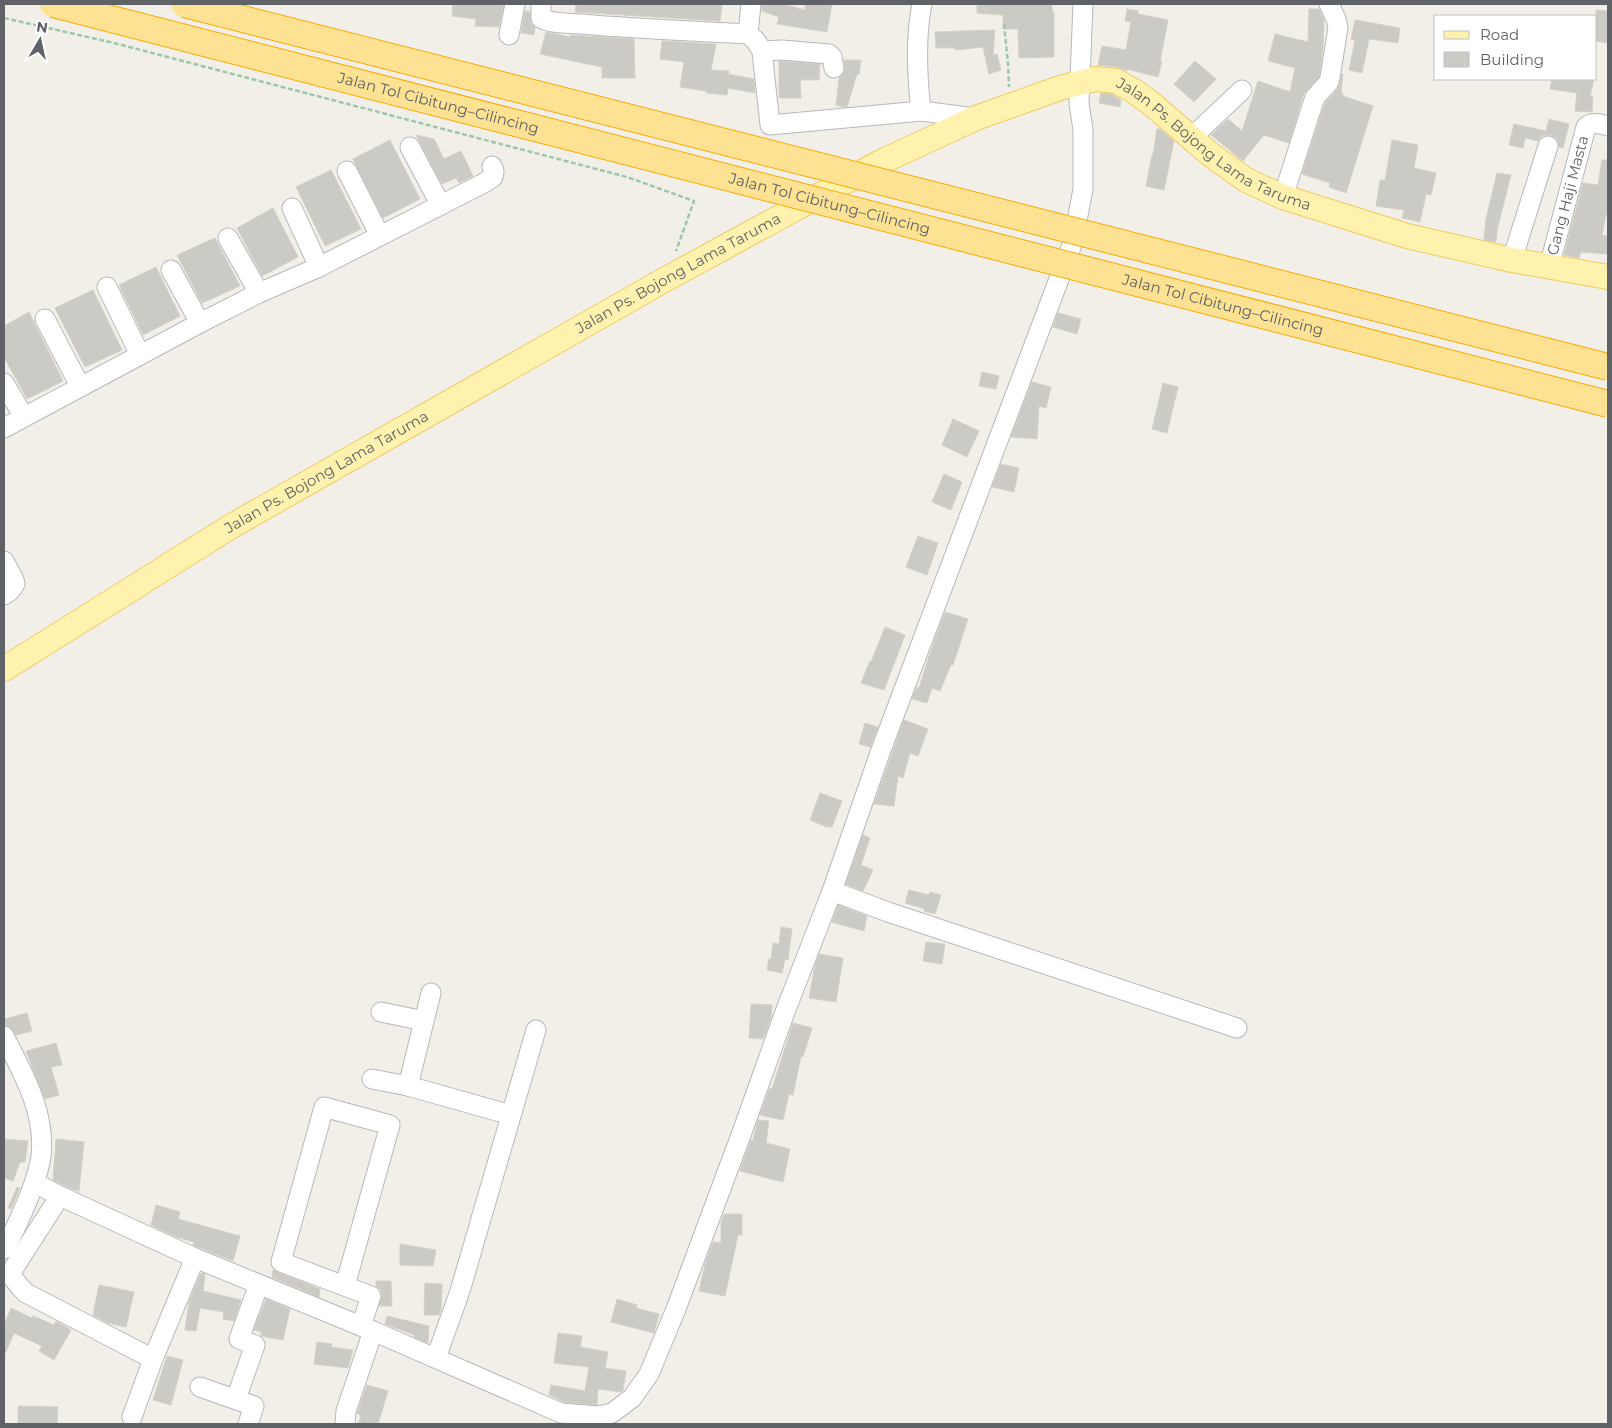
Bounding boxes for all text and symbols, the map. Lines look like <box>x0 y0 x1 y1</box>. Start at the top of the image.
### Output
north arrow <box>15 15 65 65</box>
legend <box>1434 15 1597 80</box>
text: N <box>35 17 49 37</box>
text: Road <box>1480 25 1519 44</box>
text: Building <box>1480 50 1544 69</box>
street label: Jalan Tol Cibitung–Cilincing <box>335 67 541 138</box>
street label: Jalan Ps. Bojong Lama Taruma <box>1112 73 1314 214</box>
street label: Gang Haji Masta <box>1543 133 1592 257</box>
street label: Jalan Tol Cibitung–Cilincing <box>726 168 933 238</box>
street label: Jalan Ps. Bojong Lama Taruma <box>571 208 784 338</box>
street label: Jalan Tol Cibitung–Cilincing <box>1119 269 1326 339</box>
street label: Jalan Ps. Bojong Lama Taruma <box>220 406 432 538</box>

